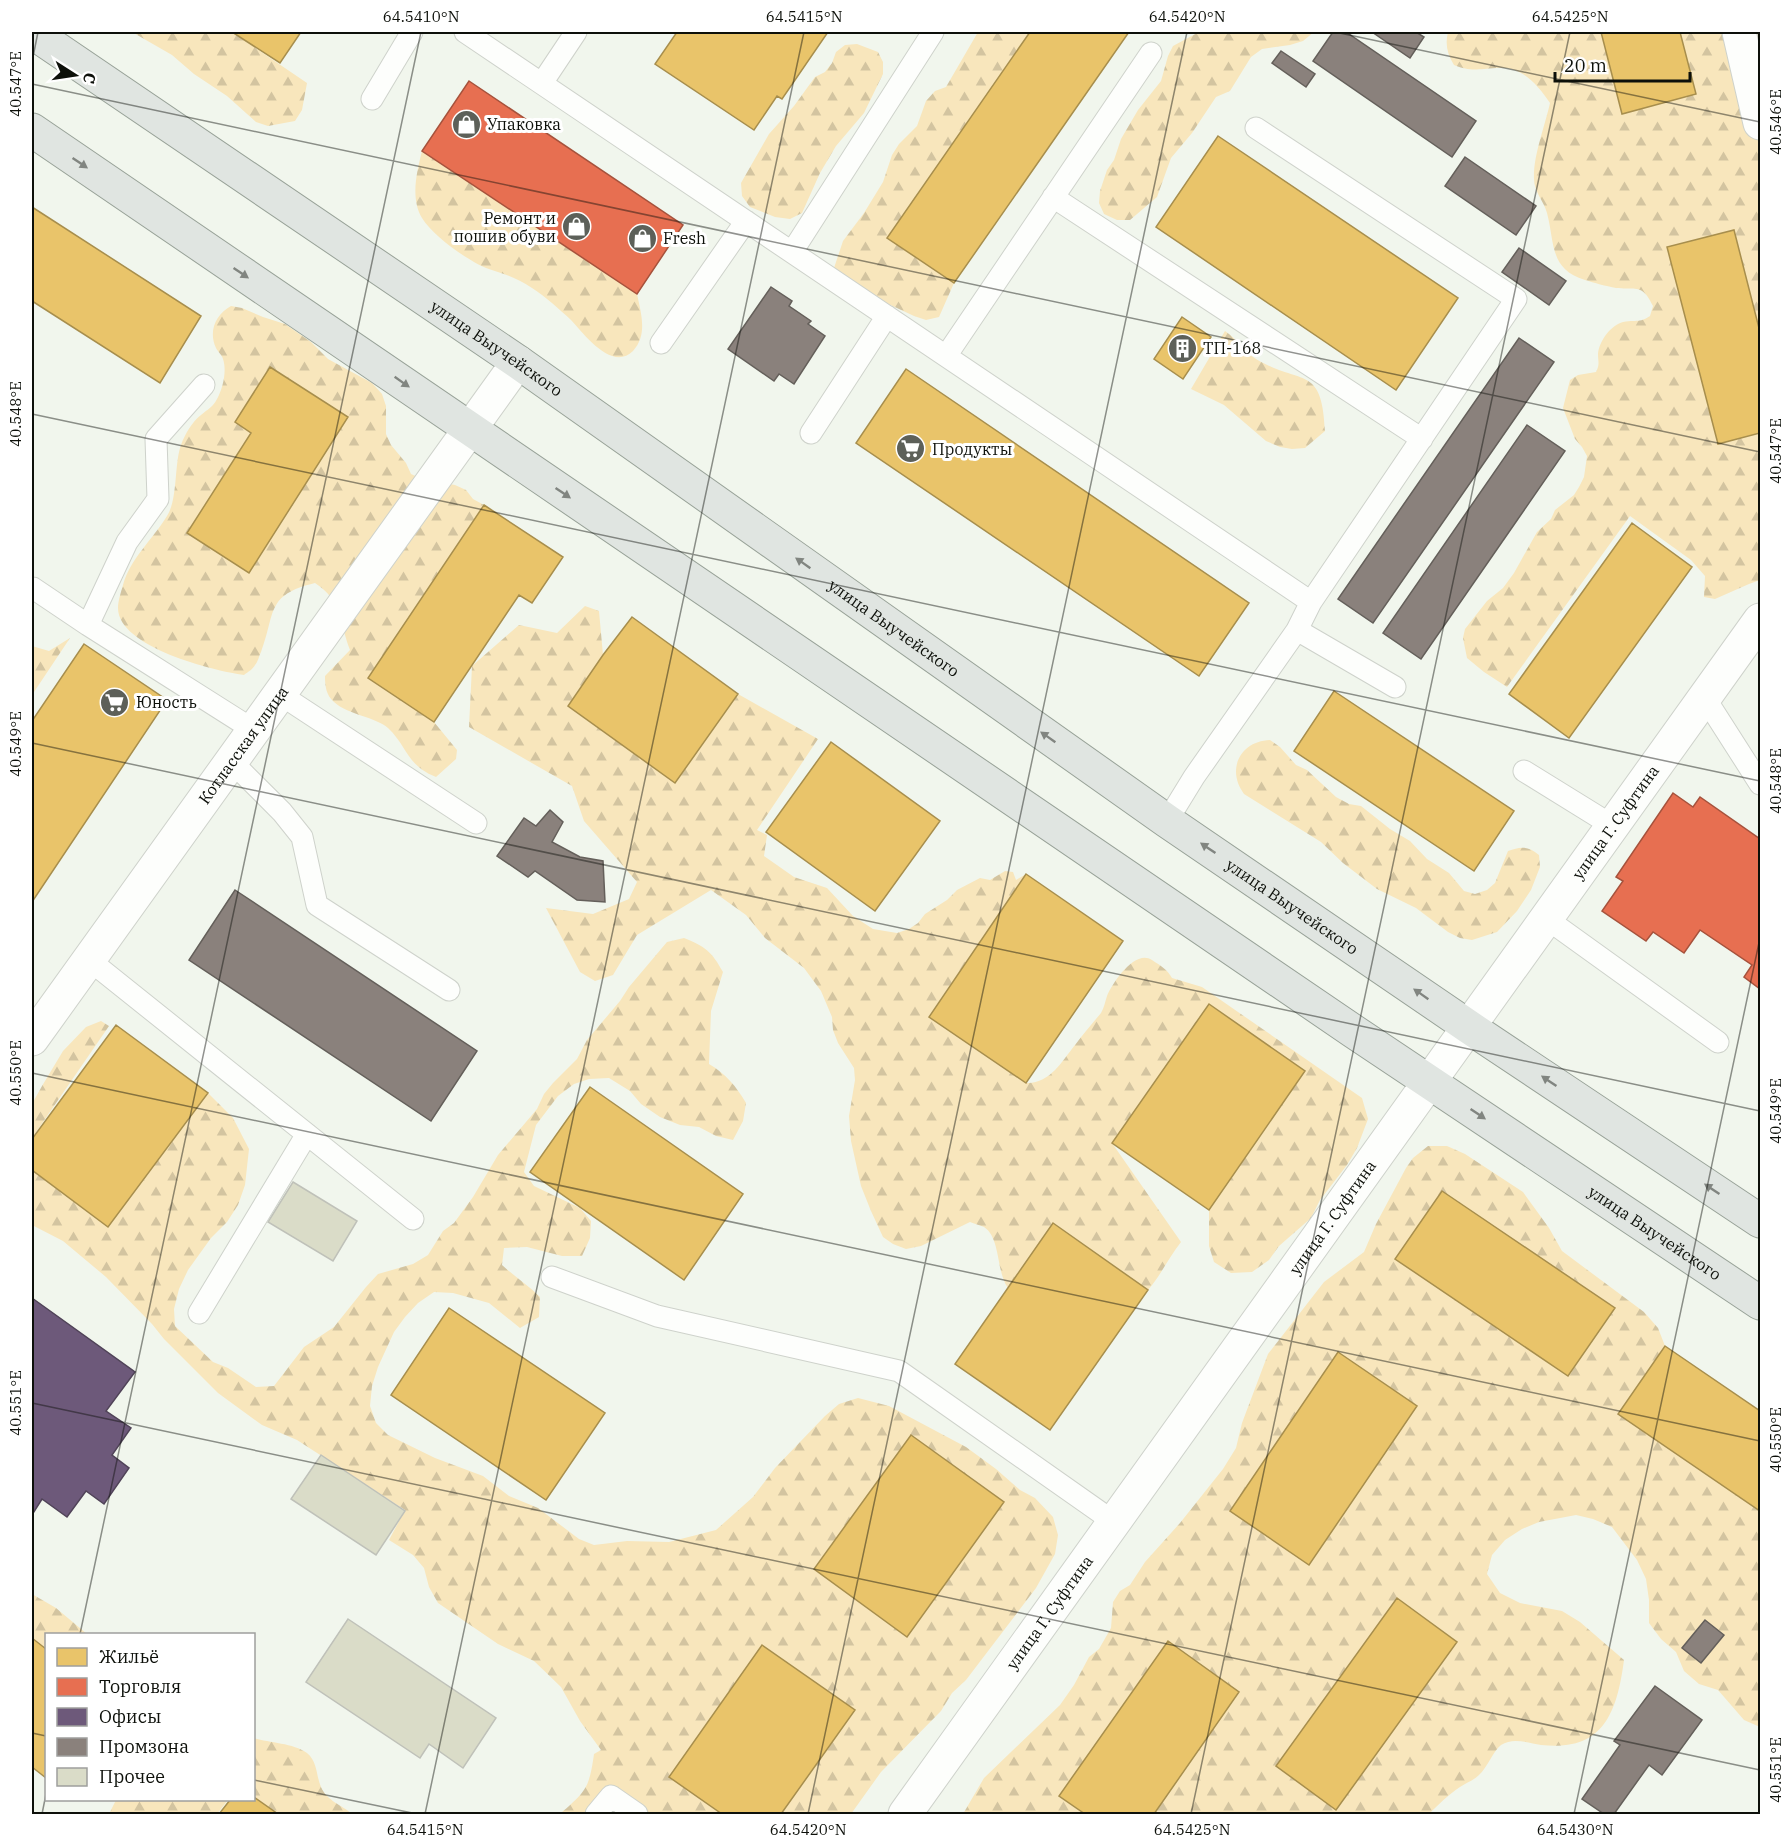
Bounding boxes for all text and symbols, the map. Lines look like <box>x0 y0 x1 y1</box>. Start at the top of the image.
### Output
text: 64.5410°N <box>383 7 459 26</box>
text: 64.5415°N <box>766 7 842 26</box>
text: 64.5420°N <box>1149 7 1225 26</box>
text: 64.5425°N <box>1532 7 1608 26</box>
north arrow <box>45 45 105 105</box>
scale bar <box>1555 45 1690 83</box>
text: 40.547°E <box>6 51 25 117</box>
text: 20 m <box>1564 54 1607 77</box>
text: С <box>79 71 101 85</box>
text: 40.546°E <box>1766 89 1785 155</box>
shop icon: Упаковка <box>450 108 482 140</box>
place label: Упаковка <box>487 114 561 134</box>
one-way arrow <box>72 157 88 168</box>
place label: Ремонт и пошив обуви <box>453 208 556 246</box>
shop icon: Ремонт и пошив обуви <box>561 211 593 243</box>
shop icon: Fresh <box>626 222 658 254</box>
place label: Fresh <box>663 228 706 248</box>
one-way arrow <box>233 267 249 279</box>
street label: улица Выучейского <box>427 296 567 400</box>
building icon: ТП-168 <box>1166 332 1198 364</box>
place label: ТП-168 <box>1203 338 1261 358</box>
one-way arrow <box>394 376 410 388</box>
text: 40.548°E <box>6 381 25 447</box>
text: 40.547°E <box>1766 418 1785 484</box>
supermarket icon: Продукты <box>895 433 927 465</box>
place label: Продукты <box>932 439 1012 459</box>
one-way arrow <box>555 487 571 499</box>
one-way arrow <box>795 558 810 570</box>
street label: улица Выучейского <box>825 575 963 681</box>
street label: Котласская улица <box>194 682 292 808</box>
supermarket icon: Юность <box>99 686 131 718</box>
place label: Юность <box>136 692 197 712</box>
text: 40.549°E <box>6 711 25 777</box>
one-way arrow <box>1040 731 1056 743</box>
text: 40.548°E <box>1766 748 1785 814</box>
street label: улица Г. Суфтина <box>1568 761 1663 883</box>
one-way arrow <box>1199 843 1216 854</box>
street label: улица Выучейского <box>1222 854 1362 959</box>
one-way arrow <box>1413 988 1429 1000</box>
text: 40.550°E <box>6 1040 25 1106</box>
one-way arrow <box>1542 1075 1558 1087</box>
text: 40.549°E <box>1766 1078 1785 1144</box>
one-way arrow <box>1470 1109 1487 1120</box>
street label: улица Г. Суфтина <box>1285 1156 1380 1278</box>
street label: улица Выучейского <box>1584 1181 1725 1284</box>
one-way arrow <box>1704 1184 1720 1195</box>
text: 40.551°E <box>6 1370 25 1436</box>
text: 40.550°E <box>1766 1407 1785 1473</box>
street label: улица Г. Суфтина <box>1002 1551 1097 1673</box>
legend <box>45 1633 255 1801</box>
text: Жильё <box>99 1645 159 1668</box>
text: Торговля <box>99 1675 181 1698</box>
text: Офисы <box>99 1705 161 1728</box>
text: Промзона <box>99 1735 189 1758</box>
text: 40.551°E <box>1766 1737 1785 1803</box>
text: Прочее <box>99 1765 165 1788</box>
text: 64.5415°N <box>387 1820 463 1839</box>
text: 64.5420°N <box>770 1820 846 1839</box>
text: 64.5425°N <box>1154 1820 1230 1839</box>
text: 64.5430°N <box>1537 1820 1613 1839</box>

